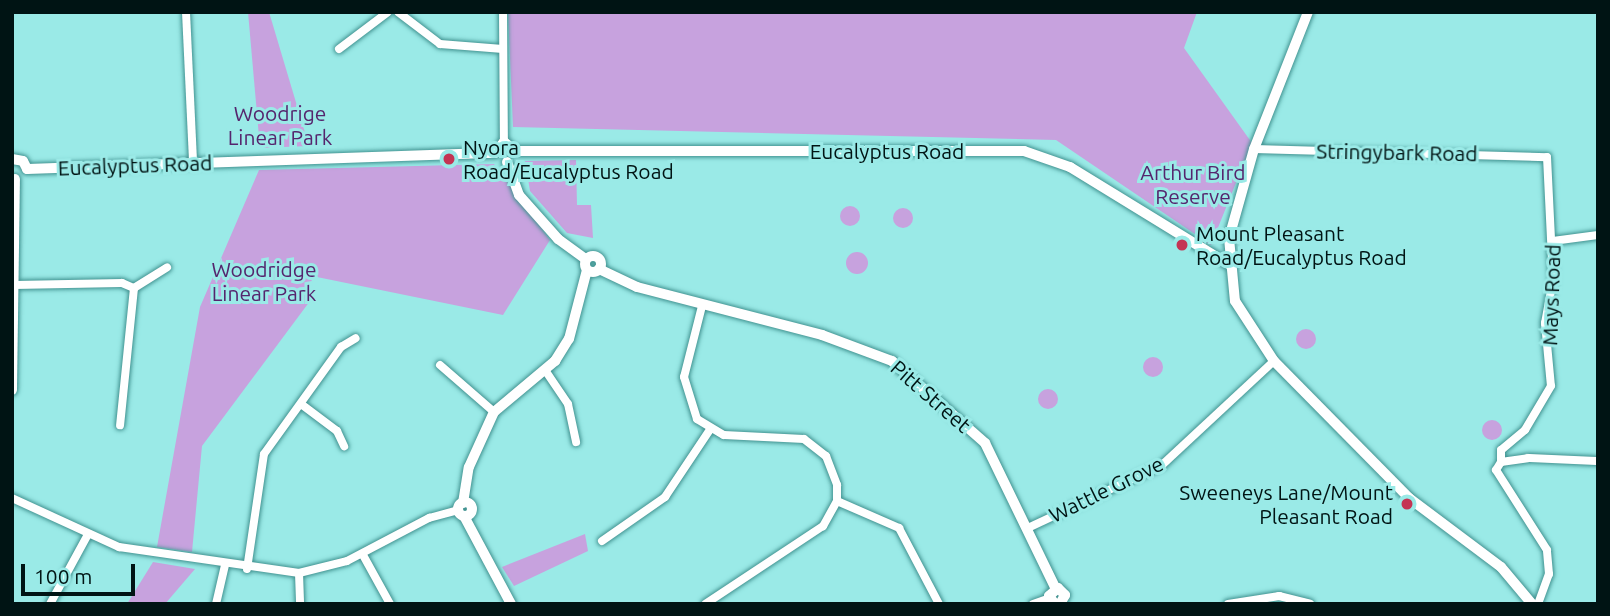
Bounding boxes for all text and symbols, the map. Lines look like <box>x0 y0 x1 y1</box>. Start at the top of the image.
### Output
park label: Woodrige Linear Park <box>228 100 332 150</box>
place label: Nyora Road/Eucalyptus Road <box>463 134 674 184</box>
street label: Eucalyptus Road <box>810 138 964 164</box>
street label: Stringybark Road <box>1316 138 1478 166</box>
street label: Eucalyptus Road <box>57 150 213 180</box>
marker: Nyora Road/Eucalyptus Road <box>441 151 457 167</box>
park label: Arthur Bird Reserve <box>1140 159 1246 209</box>
place label: Mount Pleasant Road/Eucalyptus Road <box>1196 220 1407 270</box>
marker: Mount Pleasant Road/Eucalyptus Road <box>1174 237 1190 253</box>
street label: Mays Road <box>1537 244 1565 346</box>
park label: Woodridge Linear Park <box>212 256 316 306</box>
street label: Pitt Street <box>886 354 976 438</box>
street label: Wattle Grove <box>1045 450 1167 528</box>
place label: Sweeneys Lane/Mount Pleasant Road <box>1179 479 1393 529</box>
marker: Sweeneys Lane/Mount Pleasant Road <box>1399 496 1415 512</box>
scale bar <box>24 550 138 594</box>
text: 100 m <box>34 564 92 588</box>

